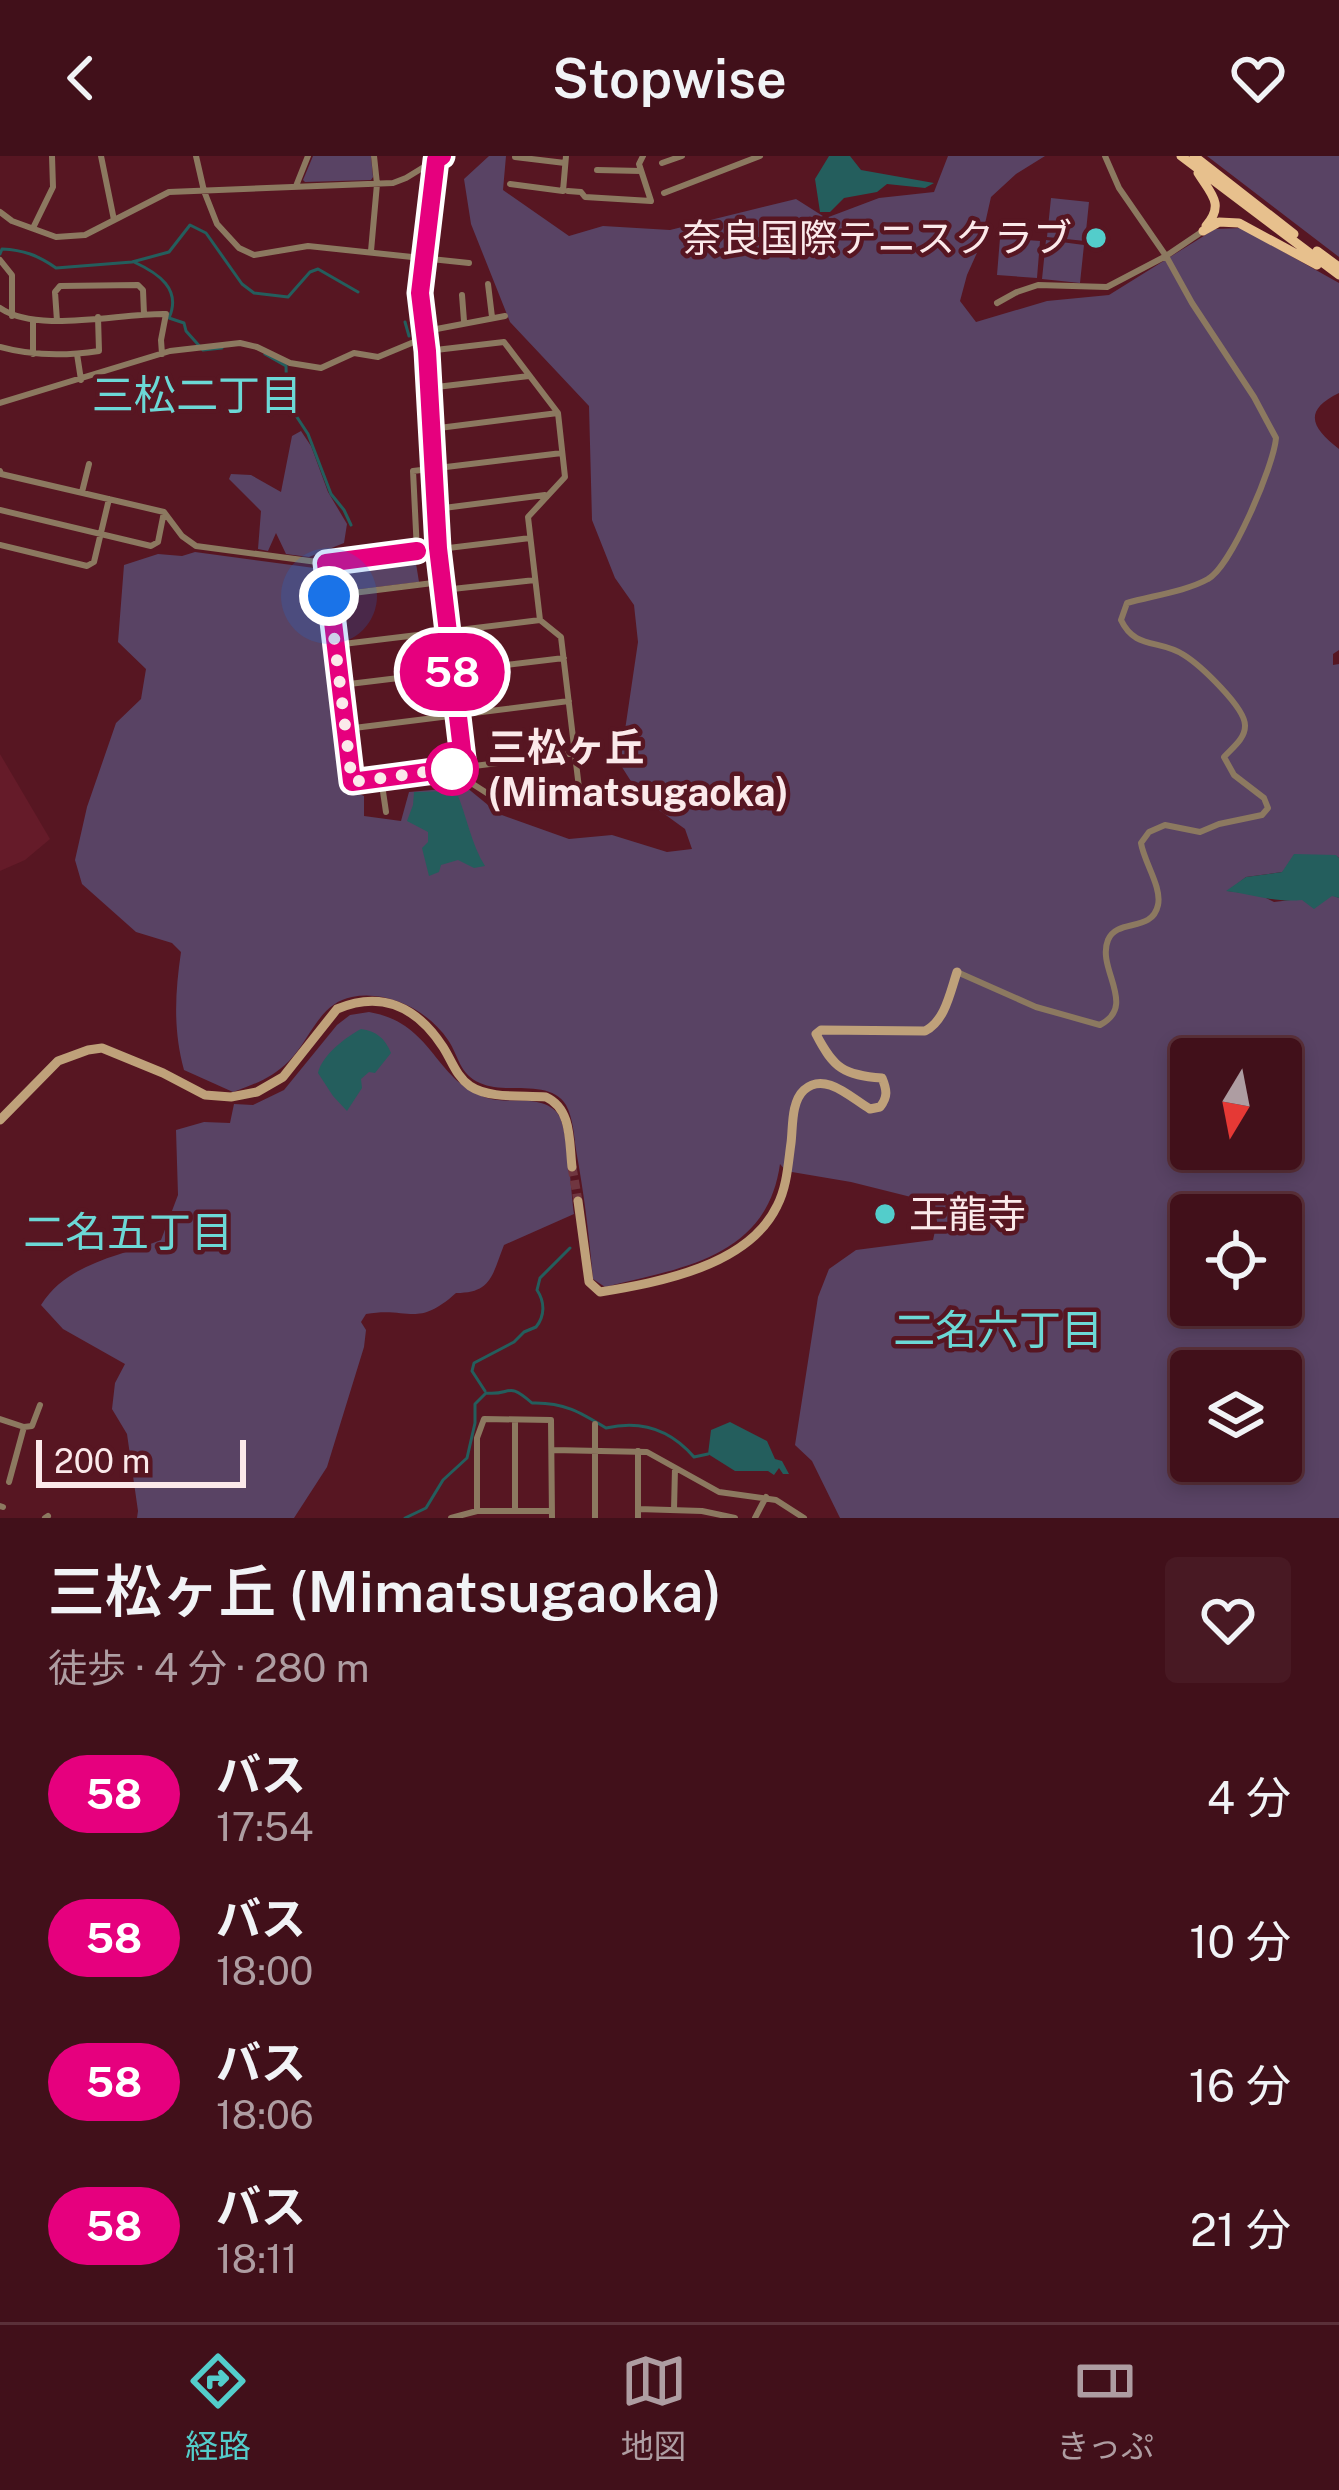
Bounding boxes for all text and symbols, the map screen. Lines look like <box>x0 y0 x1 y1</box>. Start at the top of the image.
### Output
icon: back <box>48 45 114 111</box>
icon: heart <box>1225 45 1291 111</box>
text: Stopwise <box>552 47 787 110</box>
place label: 奈良国際テニスクラブ <box>682 215 1072 261</box>
marker: 奈良国際テニスクラブ <box>1083 225 1109 251</box>
district label: 三松二丁目 <box>92 370 302 419</box>
your location <box>299 566 359 626</box>
line badge: 58 <box>398 633 506 711</box>
text: 58 <box>424 647 480 696</box>
place label: 三松ヶ丘 (Mimatsugaoka) <box>488 724 789 815</box>
marker: 三松ヶ丘 (Mimatsugaoka) <box>427 744 477 794</box>
north arrow <box>1170 1038 1302 1170</box>
map controls <box>1170 1038 1302 1482</box>
place label: 王龍寺 <box>909 1191 1026 1237</box>
button: locate <box>1170 1194 1302 1326</box>
marker: 王龍寺 <box>872 1201 898 1227</box>
district label: 二名五丁目 <box>23 1207 233 1256</box>
district label: 二名六丁目 <box>893 1305 1103 1354</box>
button: layers <box>1170 1350 1302 1482</box>
scale bar <box>36 1434 246 1487</box>
text: 200 m <box>54 1442 150 1480</box>
button: heart <box>1165 1557 1291 1683</box>
text: 三松ヶ丘 (Mimatsugaoka) <box>48 1558 722 1625</box>
text: 徒歩 · 4 分 · 280 m <box>48 1645 370 1691</box>
text: バス <box>216 1748 306 1801</box>
text: 58 <box>86 1769 142 1818</box>
text: 4 分 <box>1207 1771 1291 1824</box>
text: 17:54 <box>216 1804 314 1850</box>
text: バス <box>216 1892 306 1945</box>
text: 58 <box>86 1913 142 1962</box>
text: 10 分 <box>1189 1915 1291 1968</box>
text: 18:00 <box>216 1948 313 1994</box>
text: バス <box>216 2036 306 2089</box>
text: 58 <box>86 2057 142 2106</box>
text: 16 分 <box>1189 2059 1291 2112</box>
text: 18:06 <box>216 2092 314 2138</box>
text: バス <box>216 2180 306 2233</box>
text: 58 <box>86 2201 142 2250</box>
text: 21 分 <box>1190 2203 1291 2256</box>
text: 18:11 <box>216 2236 298 2282</box>
tab: 経路 <box>185 2348 251 2468</box>
tab: 地図 <box>621 2348 687 2468</box>
tab: きっぷ <box>1056 2348 1154 2468</box>

